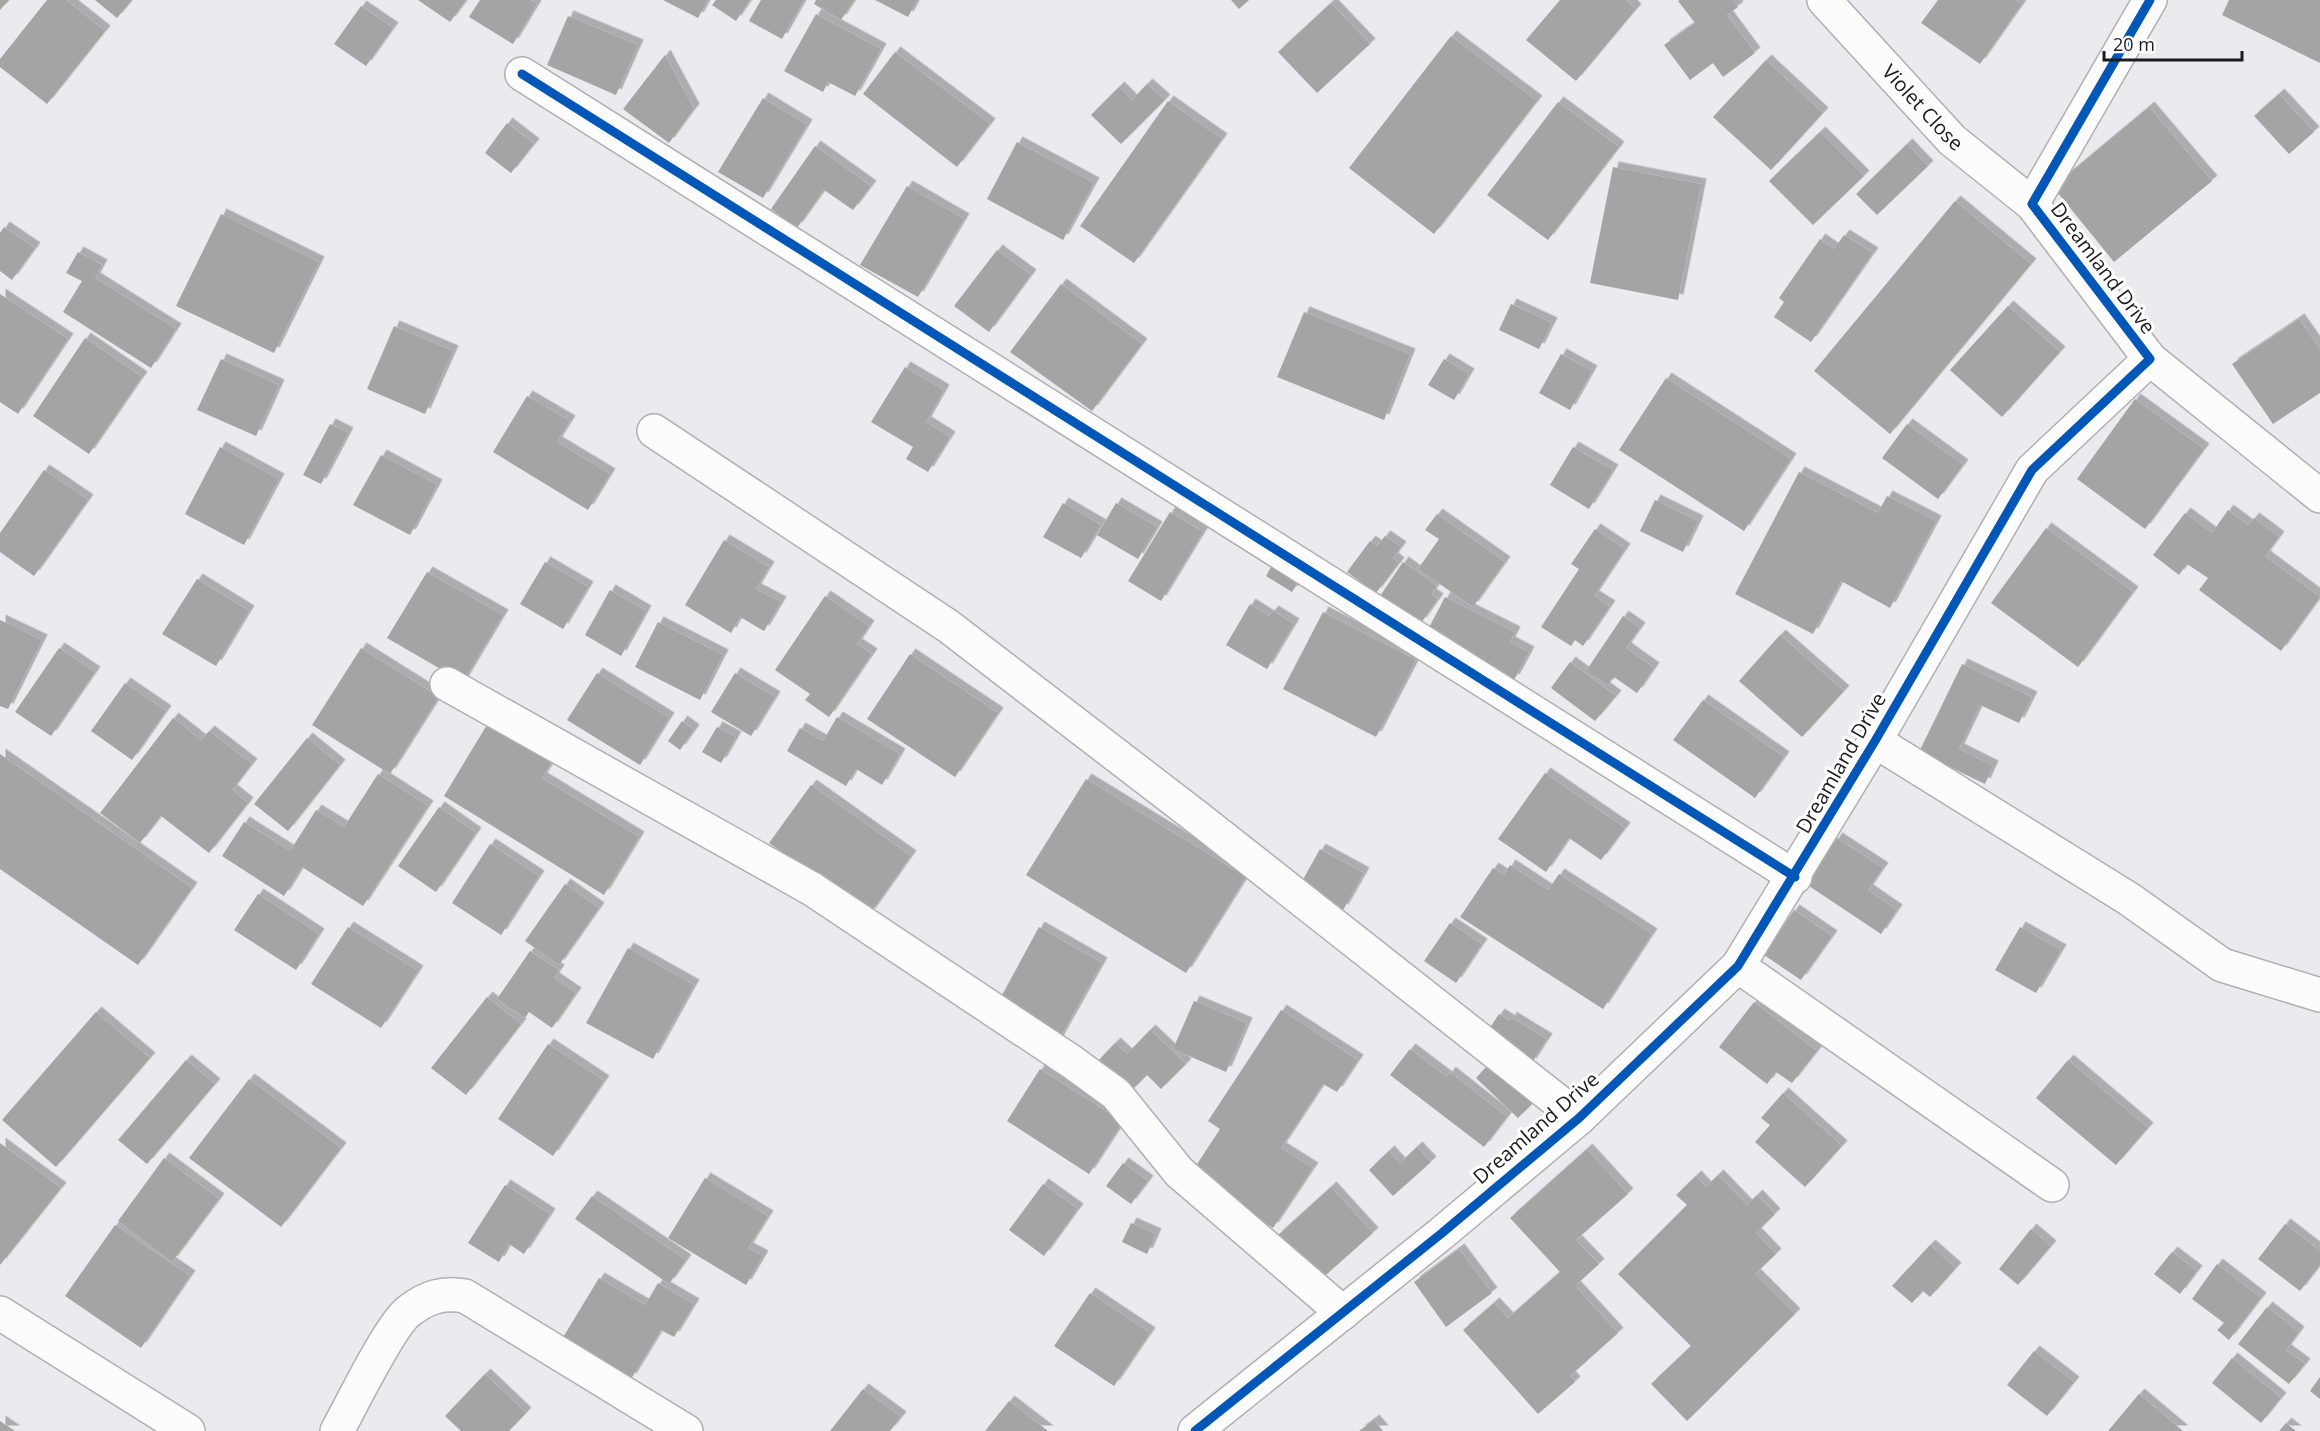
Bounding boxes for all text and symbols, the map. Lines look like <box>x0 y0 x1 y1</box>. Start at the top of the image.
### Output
scale bar <box>2104 24 2242 62</box>
text: 20 m <box>2113 32 2155 56</box>
street label: Violet Close <box>1876 58 1969 157</box>
street label: Dreamland Drive <box>2045 196 2162 339</box>
street label: Dreamland Drive <box>1789 687 1892 838</box>
street label: Dreamland Drive <box>1467 1065 1604 1190</box>

